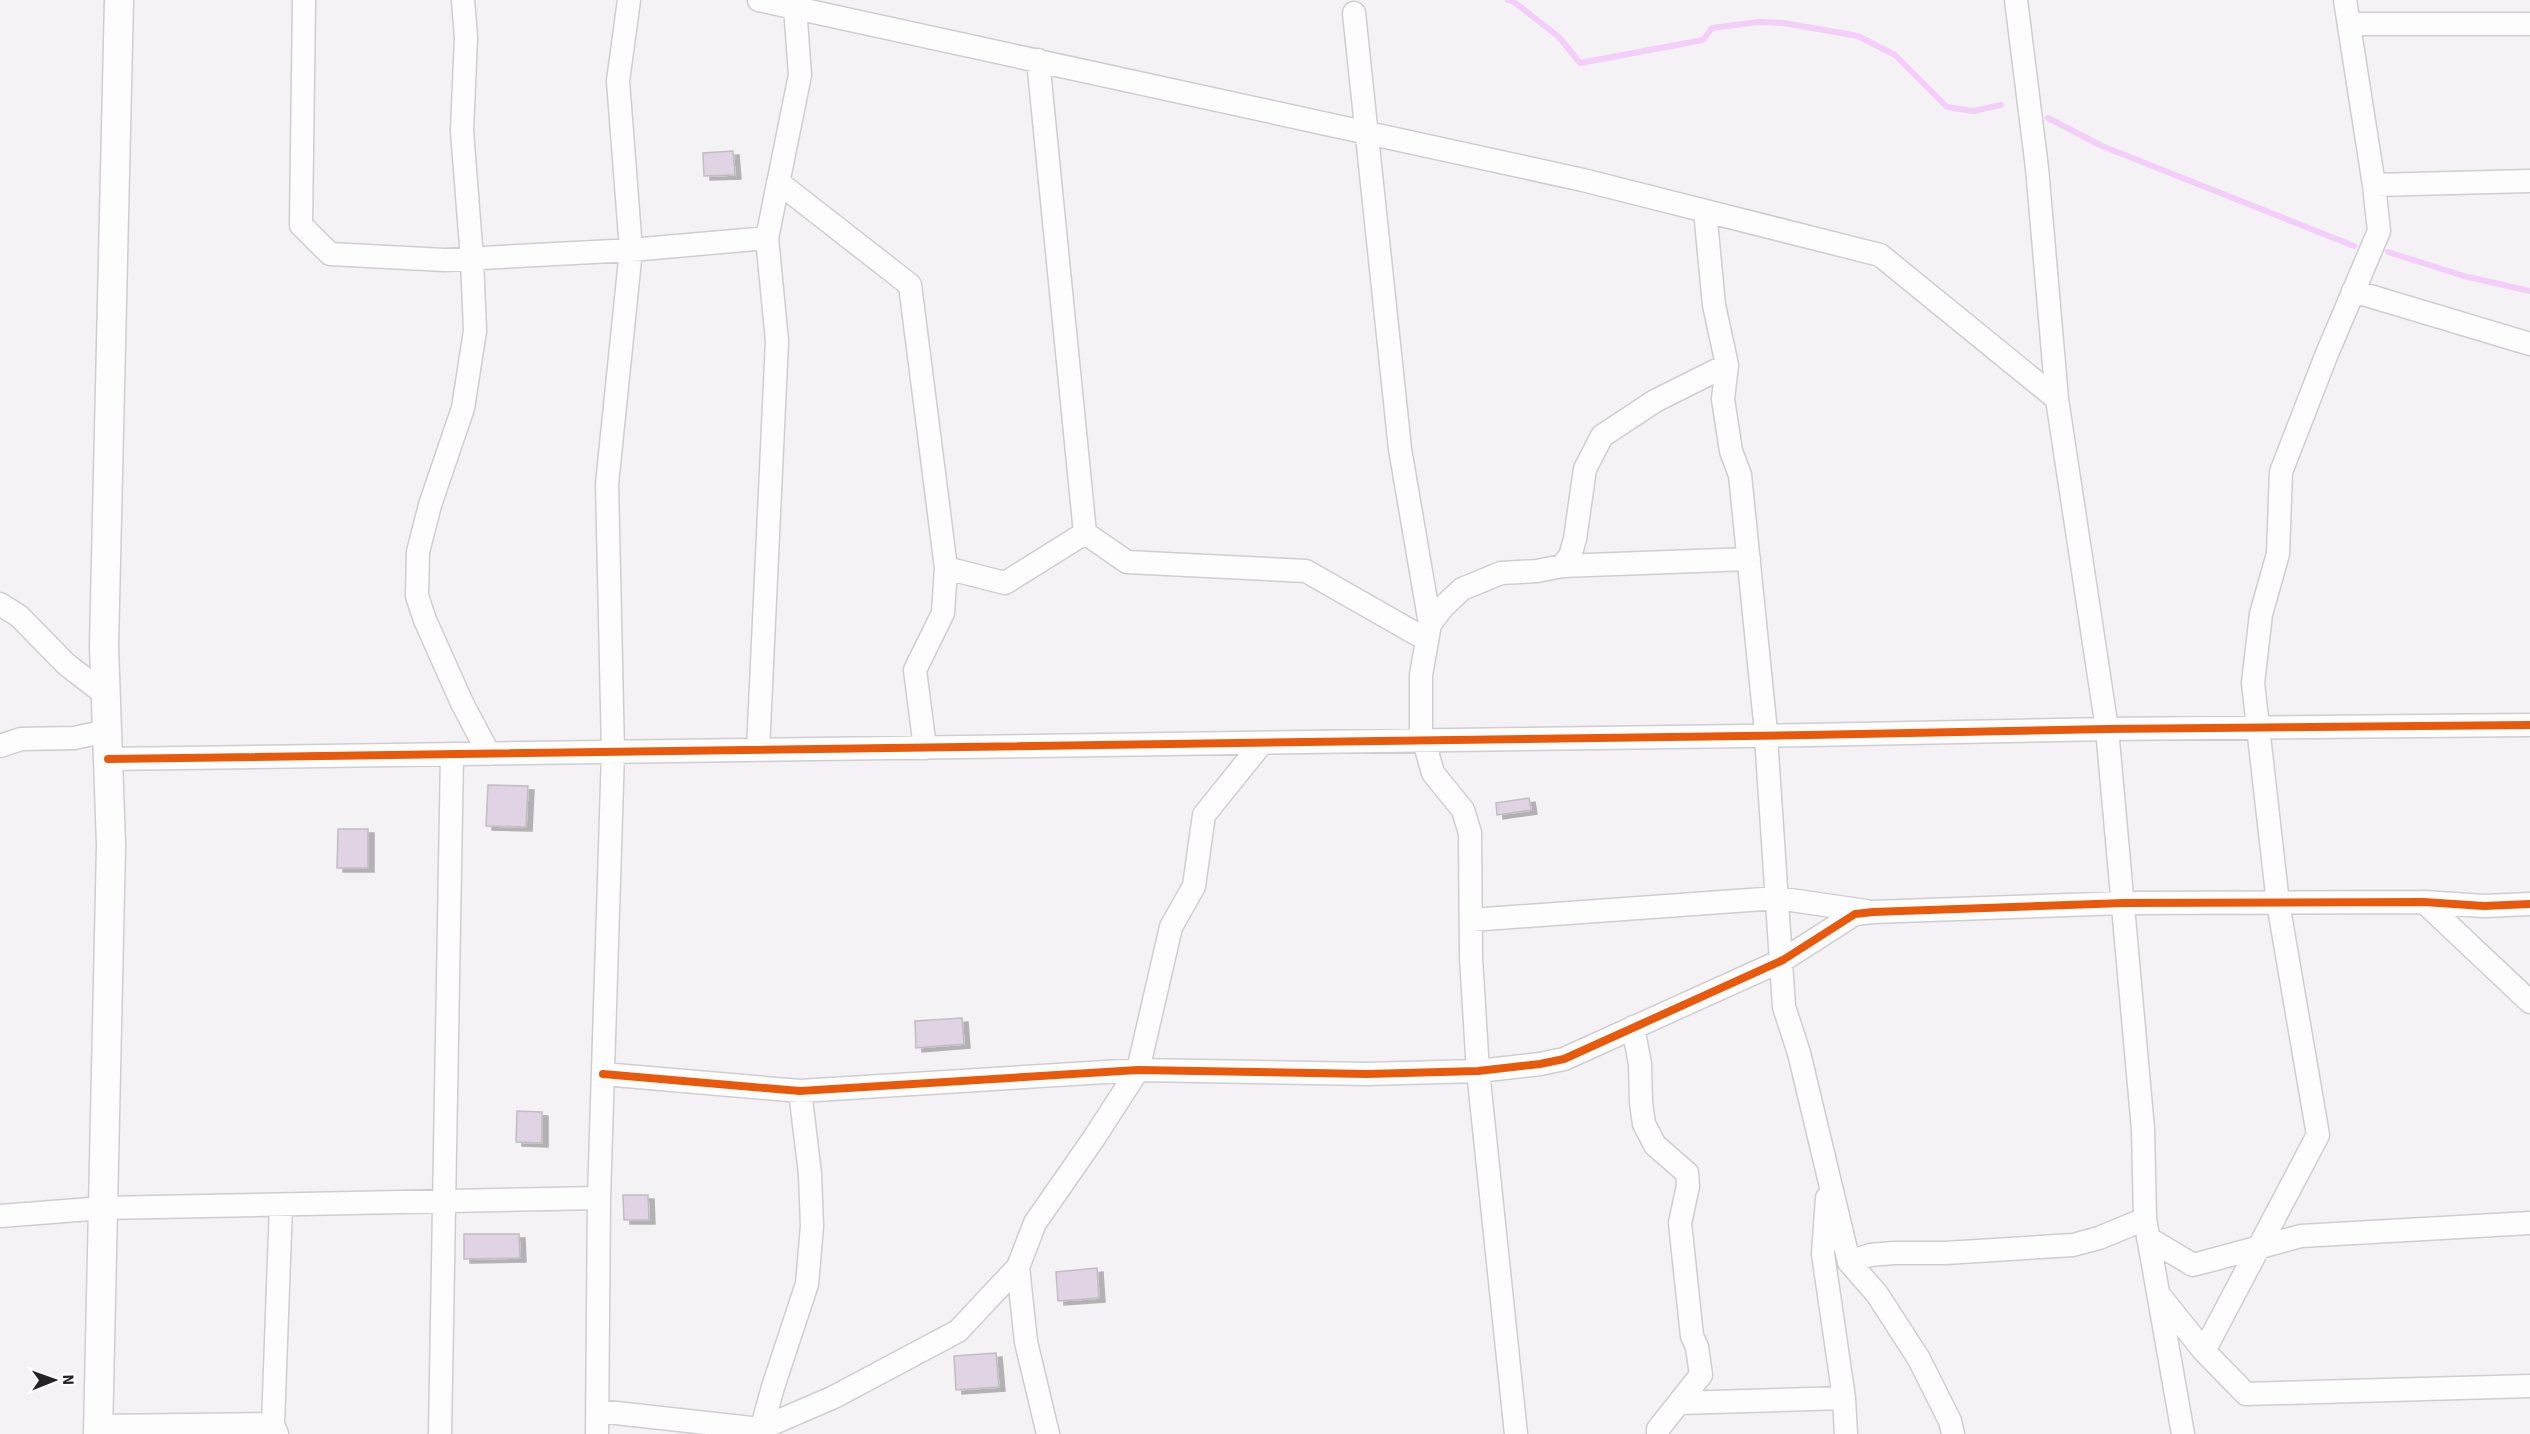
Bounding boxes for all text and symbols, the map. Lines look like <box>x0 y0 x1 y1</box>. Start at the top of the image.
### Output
north arrow <box>24 1350 84 1410</box>
text: N <box>57 1374 79 1385</box>

